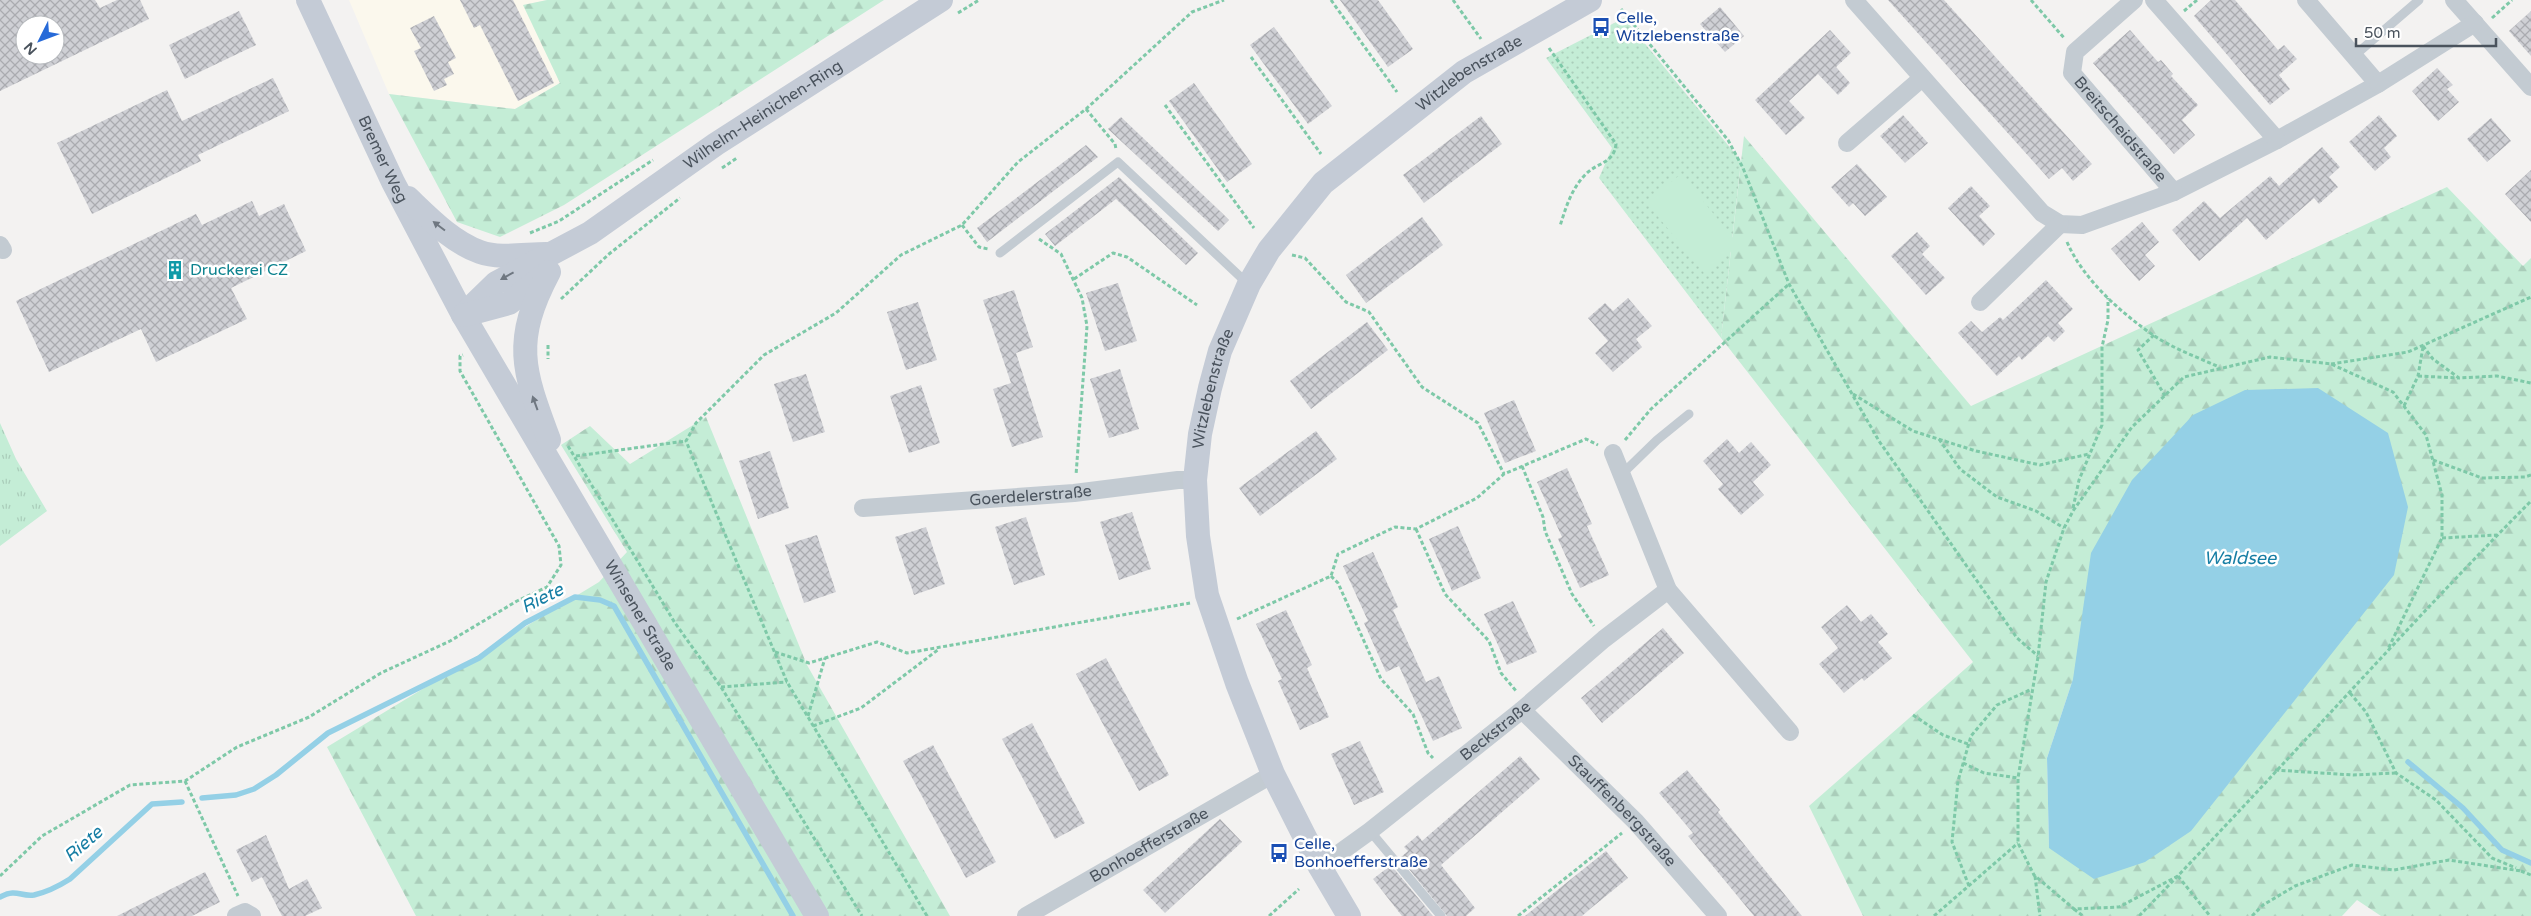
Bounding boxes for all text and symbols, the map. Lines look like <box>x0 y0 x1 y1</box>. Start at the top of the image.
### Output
place label: Celle, Witzlebenstraße <box>1616 8 1740 46</box>
north arrow <box>15 15 65 65</box>
scale bar <box>2356 15 2496 47</box>
bus stop icon: Celle, Witzlebenstraße <box>1590 16 1612 38</box>
text: 50 m <box>2364 24 2401 42</box>
street label: Witzlebenstraße <box>1412 31 1526 116</box>
text: N <box>21 38 41 58</box>
street label: Wilhelm-Heinichen-Ring <box>680 56 846 174</box>
street label: Breitscheidstraße <box>2069 72 2171 186</box>
street label: Bremer Weg <box>353 112 412 207</box>
one-way arrow <box>432 221 446 231</box>
building icon: Druckerei CZ <box>164 259 186 281</box>
place label: Druckerei CZ <box>190 260 288 280</box>
one-way arrow <box>500 272 513 281</box>
street label: Witzlebenstraße <box>1188 325 1239 450</box>
one-way arrow <box>531 395 539 410</box>
street label: Goerdelerstraße <box>969 481 1093 510</box>
water label: Waldsee <box>2204 547 2277 569</box>
street label: Winsener Straße <box>600 557 680 675</box>
water label: Riete <box>517 578 568 618</box>
street label: Beckstraße <box>1456 697 1535 765</box>
street label: Stauffenbergstraße <box>1564 751 1680 871</box>
street label: Bonhoefferstraße <box>1086 803 1212 887</box>
water label: Riete <box>59 821 108 867</box>
place label: Celle, Bonhoefferstraße <box>1294 834 1428 872</box>
bus stop icon: Celle, Bonhoefferstraße <box>1268 842 1290 864</box>

